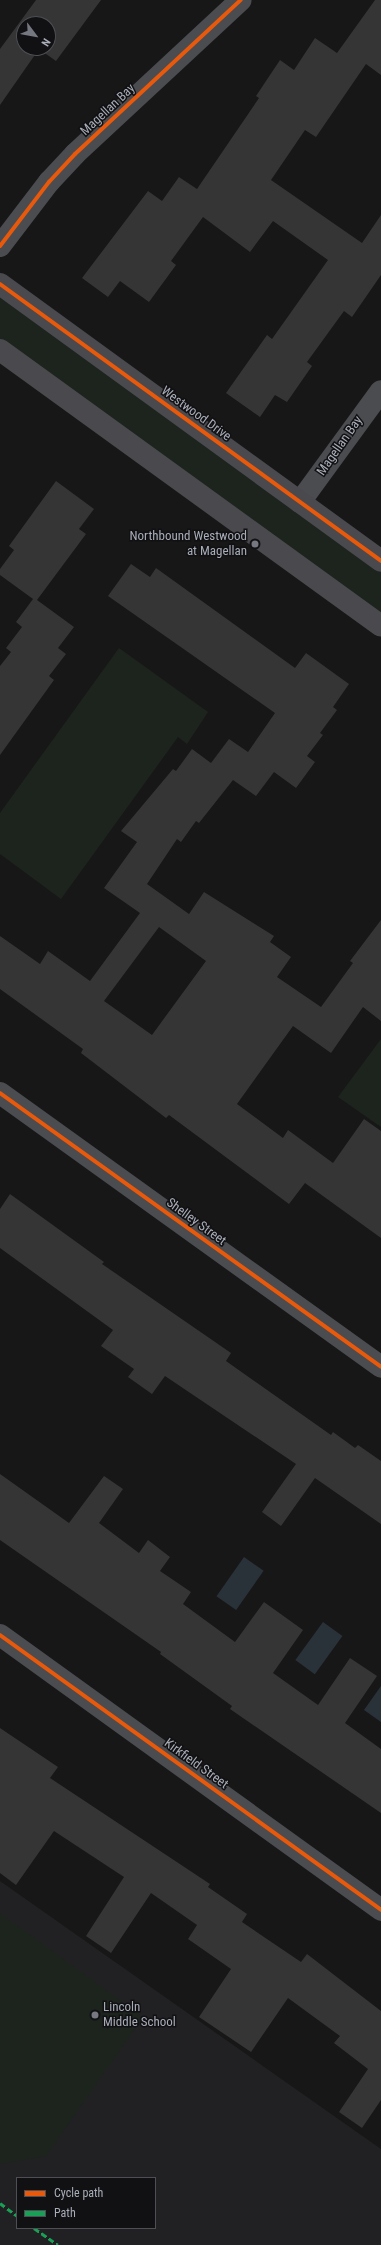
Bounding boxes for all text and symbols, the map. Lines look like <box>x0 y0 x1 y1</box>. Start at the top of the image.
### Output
north arrow <box>16 16 56 56</box>
text: N <box>38 36 53 48</box>
street label: Magellan Bay <box>78 81 138 139</box>
street label: Westwood Drive <box>158 383 234 445</box>
street label: Magellan Bay <box>314 413 366 479</box>
place label: Northbound Westwood at Magellan <box>130 529 247 560</box>
marker: Northbound Westwood at Magellan <box>250 539 260 549</box>
street label: Shelley Street <box>163 1195 229 1249</box>
street label: Kirkfield Street <box>161 1736 231 1792</box>
place label: Lincoln Middle School <box>103 2000 176 2031</box>
marker: Lincoln Middle School <box>90 2010 100 2020</box>
legend <box>16 2177 156 2229</box>
text: Cycle path <box>54 2186 103 2200</box>
text: Path <box>54 2206 76 2220</box>

